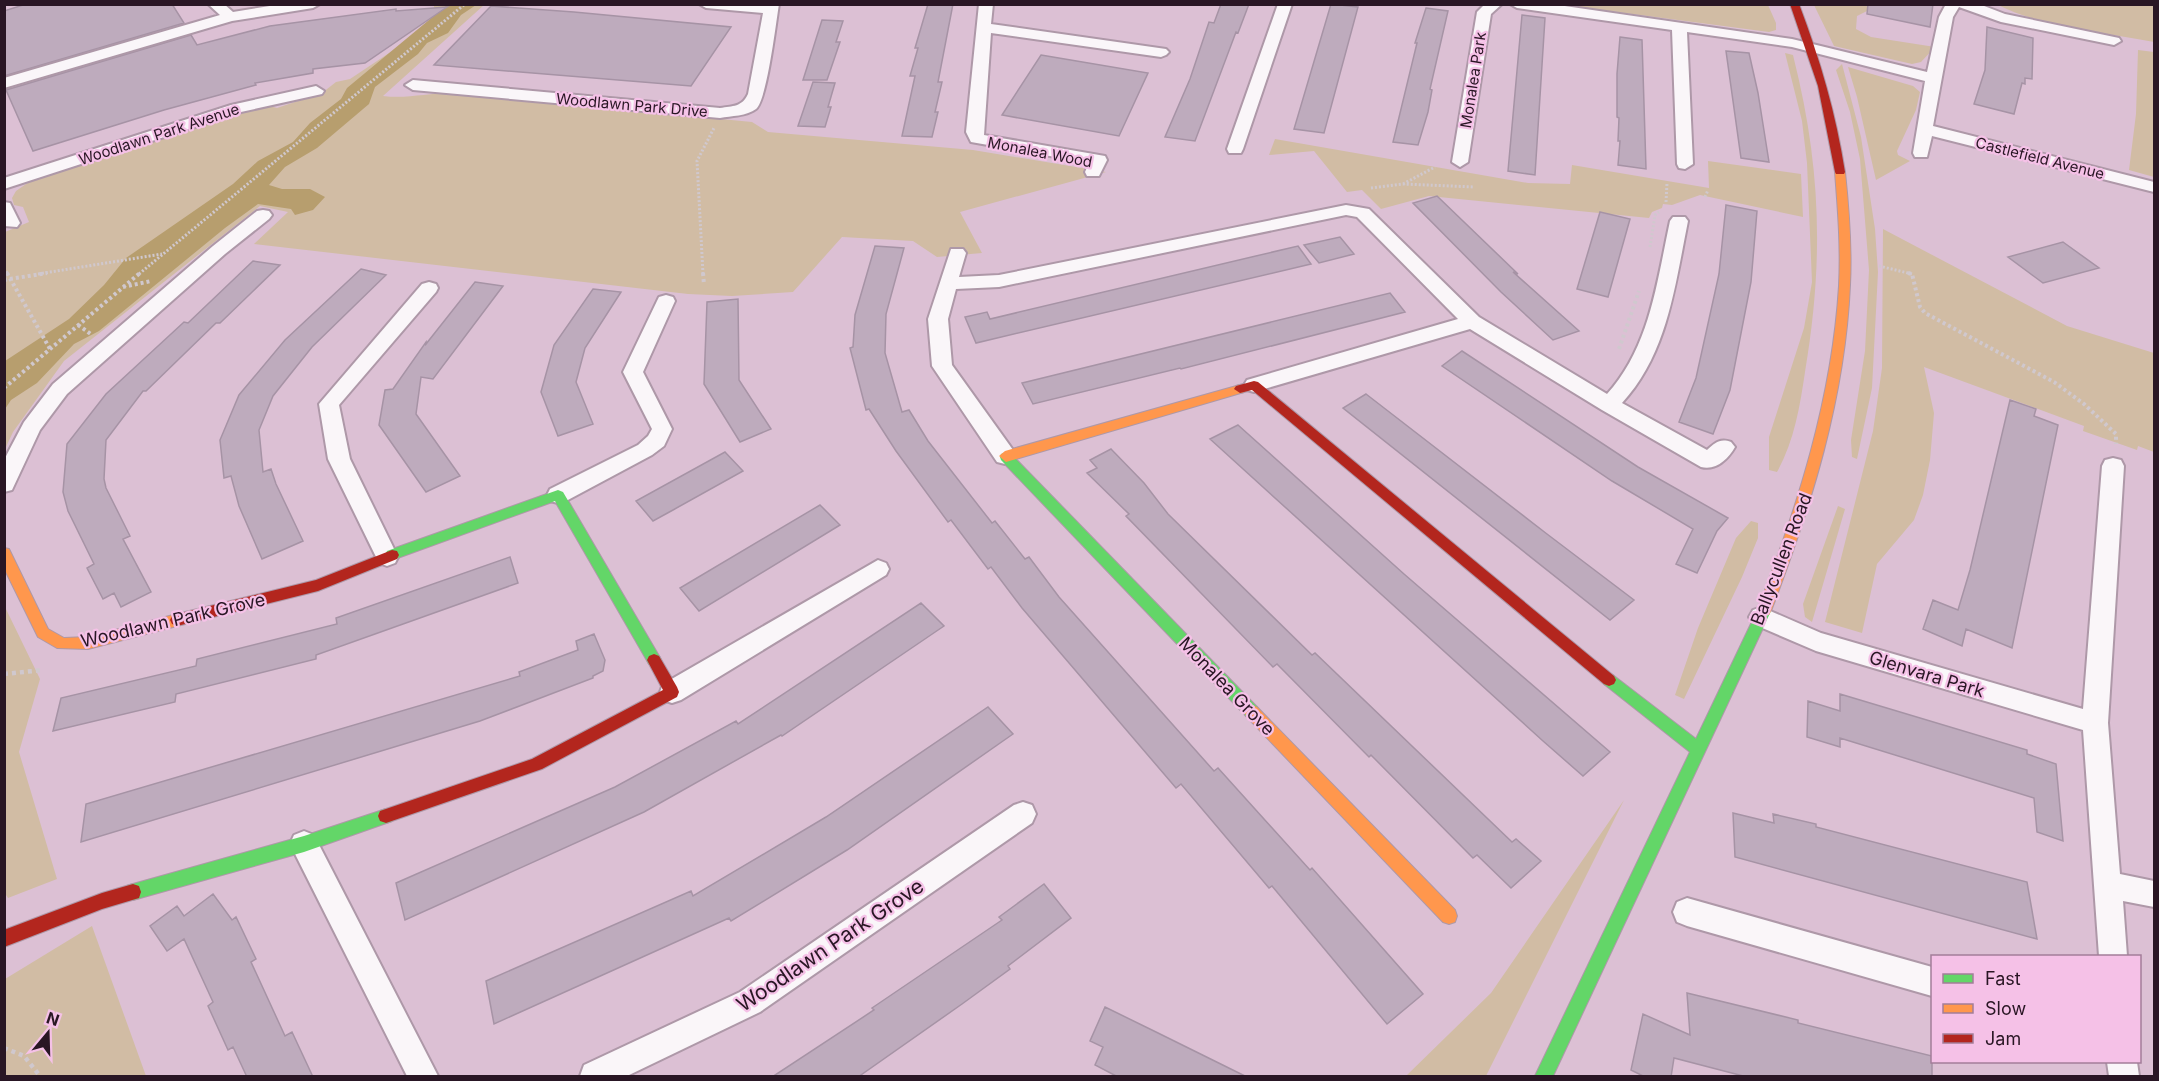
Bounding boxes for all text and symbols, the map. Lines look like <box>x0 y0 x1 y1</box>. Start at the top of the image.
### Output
street label: Monalea Park <box>1456 30 1490 129</box>
street label: Woodlawn Park Drive <box>555 89 709 121</box>
street label: Woodlawn Park Avenue <box>76 99 242 169</box>
street label: Monalea Wood <box>986 133 1094 171</box>
street label: Castlefield Avenue <box>1974 133 2106 183</box>
street label: Ballycullen Road <box>1746 490 1816 628</box>
street label: Woodlawn Park Grove <box>79 589 267 651</box>
street label: Monalea Grove <box>1175 632 1279 740</box>
street label: Glenvara Park <box>1867 647 1987 702</box>
street label: Woodlawn Park Grove <box>732 873 928 1017</box>
legend <box>1931 955 2141 1063</box>
text: Fast <box>1985 968 2021 989</box>
text: Slow <box>1985 998 2026 1019</box>
north arrow <box>18 1003 78 1063</box>
text: N <box>44 1007 62 1030</box>
text: Jam <box>1985 1028 2021 1049</box>

